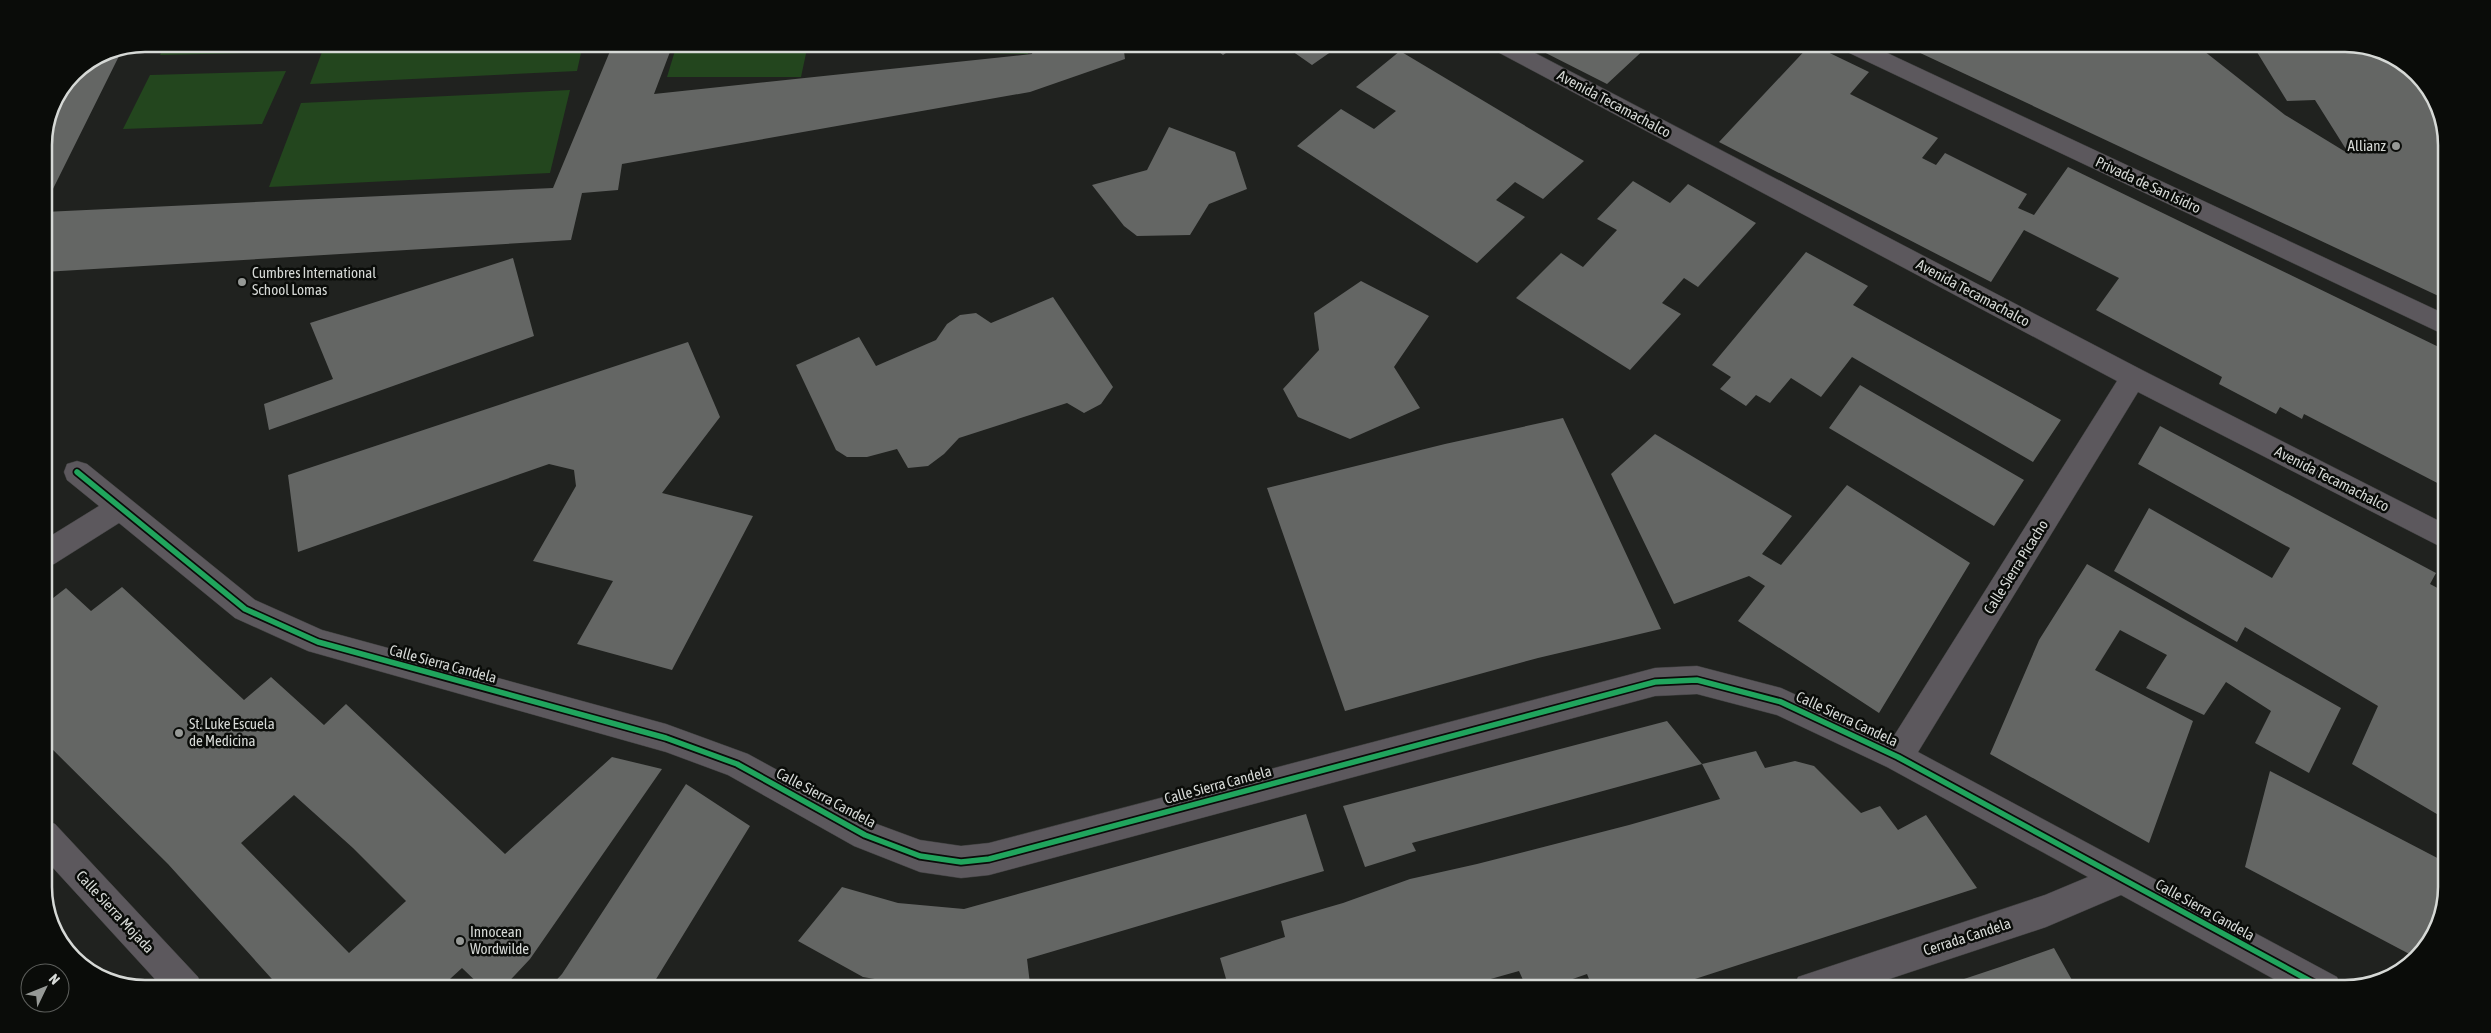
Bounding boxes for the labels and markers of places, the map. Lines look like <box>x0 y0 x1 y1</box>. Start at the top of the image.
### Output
place label: Allianz <box>2348 137 2387 154</box>
marker: Allianz <box>2390 140 2402 152</box>
place label: Cumbres International School Lomas <box>252 264 376 298</box>
marker: Cumbres International School Lomas <box>236 276 248 288</box>
place label: St. Luke Escuela de Medicina <box>189 715 275 749</box>
marker: St. Luke Escuela de Medicina <box>173 727 185 739</box>
place label: Innocean Wordwilde <box>470 923 529 957</box>
marker: Innocean Wordwilde <box>454 935 466 947</box>

